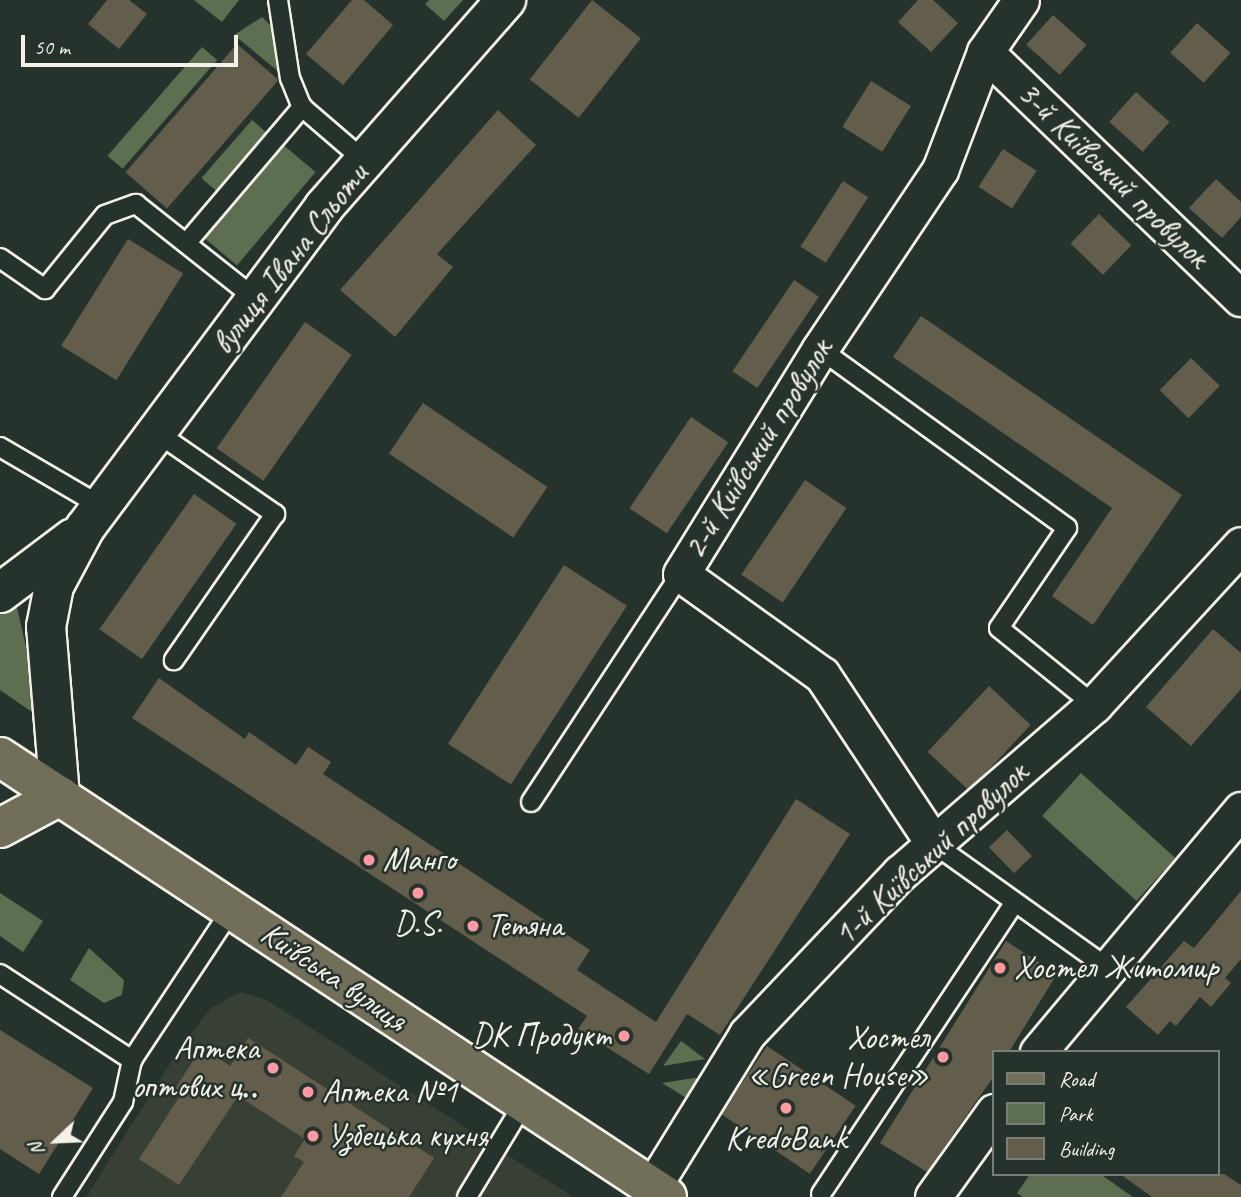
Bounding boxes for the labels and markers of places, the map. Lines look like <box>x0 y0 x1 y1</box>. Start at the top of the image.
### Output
place label: Манго <box>383 840 456 880</box>
marker: Манго <box>361 852 377 868</box>
marker: D.S. <box>410 885 426 901</box>
place label: D.S. <box>394 904 442 944</box>
place label: Тетяна <box>487 906 563 946</box>
marker: Тетяна <box>465 918 481 934</box>
place label: Хостел Житомир <box>1014 948 1215 988</box>
marker: Хостел Житомир <box>992 960 1008 976</box>
place label: DK Продукт <box>472 1016 610 1056</box>
place label: Хостел «Green House» <box>748 1018 929 1096</box>
marker: DK Продукт <box>616 1028 632 1044</box>
place label: Аптека оптових ц‥ <box>131 1029 259 1107</box>
marker: Хостел «Green House» <box>935 1049 951 1065</box>
marker: Аптека оптових ц‥ <box>265 1060 281 1076</box>
place label: Аптека №1 <box>322 1072 457 1112</box>
marker: Аптека №1 <box>300 1084 316 1100</box>
marker: KredoBank <box>778 1100 794 1116</box>
place label: Узбецька кухня <box>327 1116 487 1156</box>
place label: KredoBank <box>726 1119 846 1159</box>
marker: Узбецька кухня <box>305 1128 321 1144</box>

